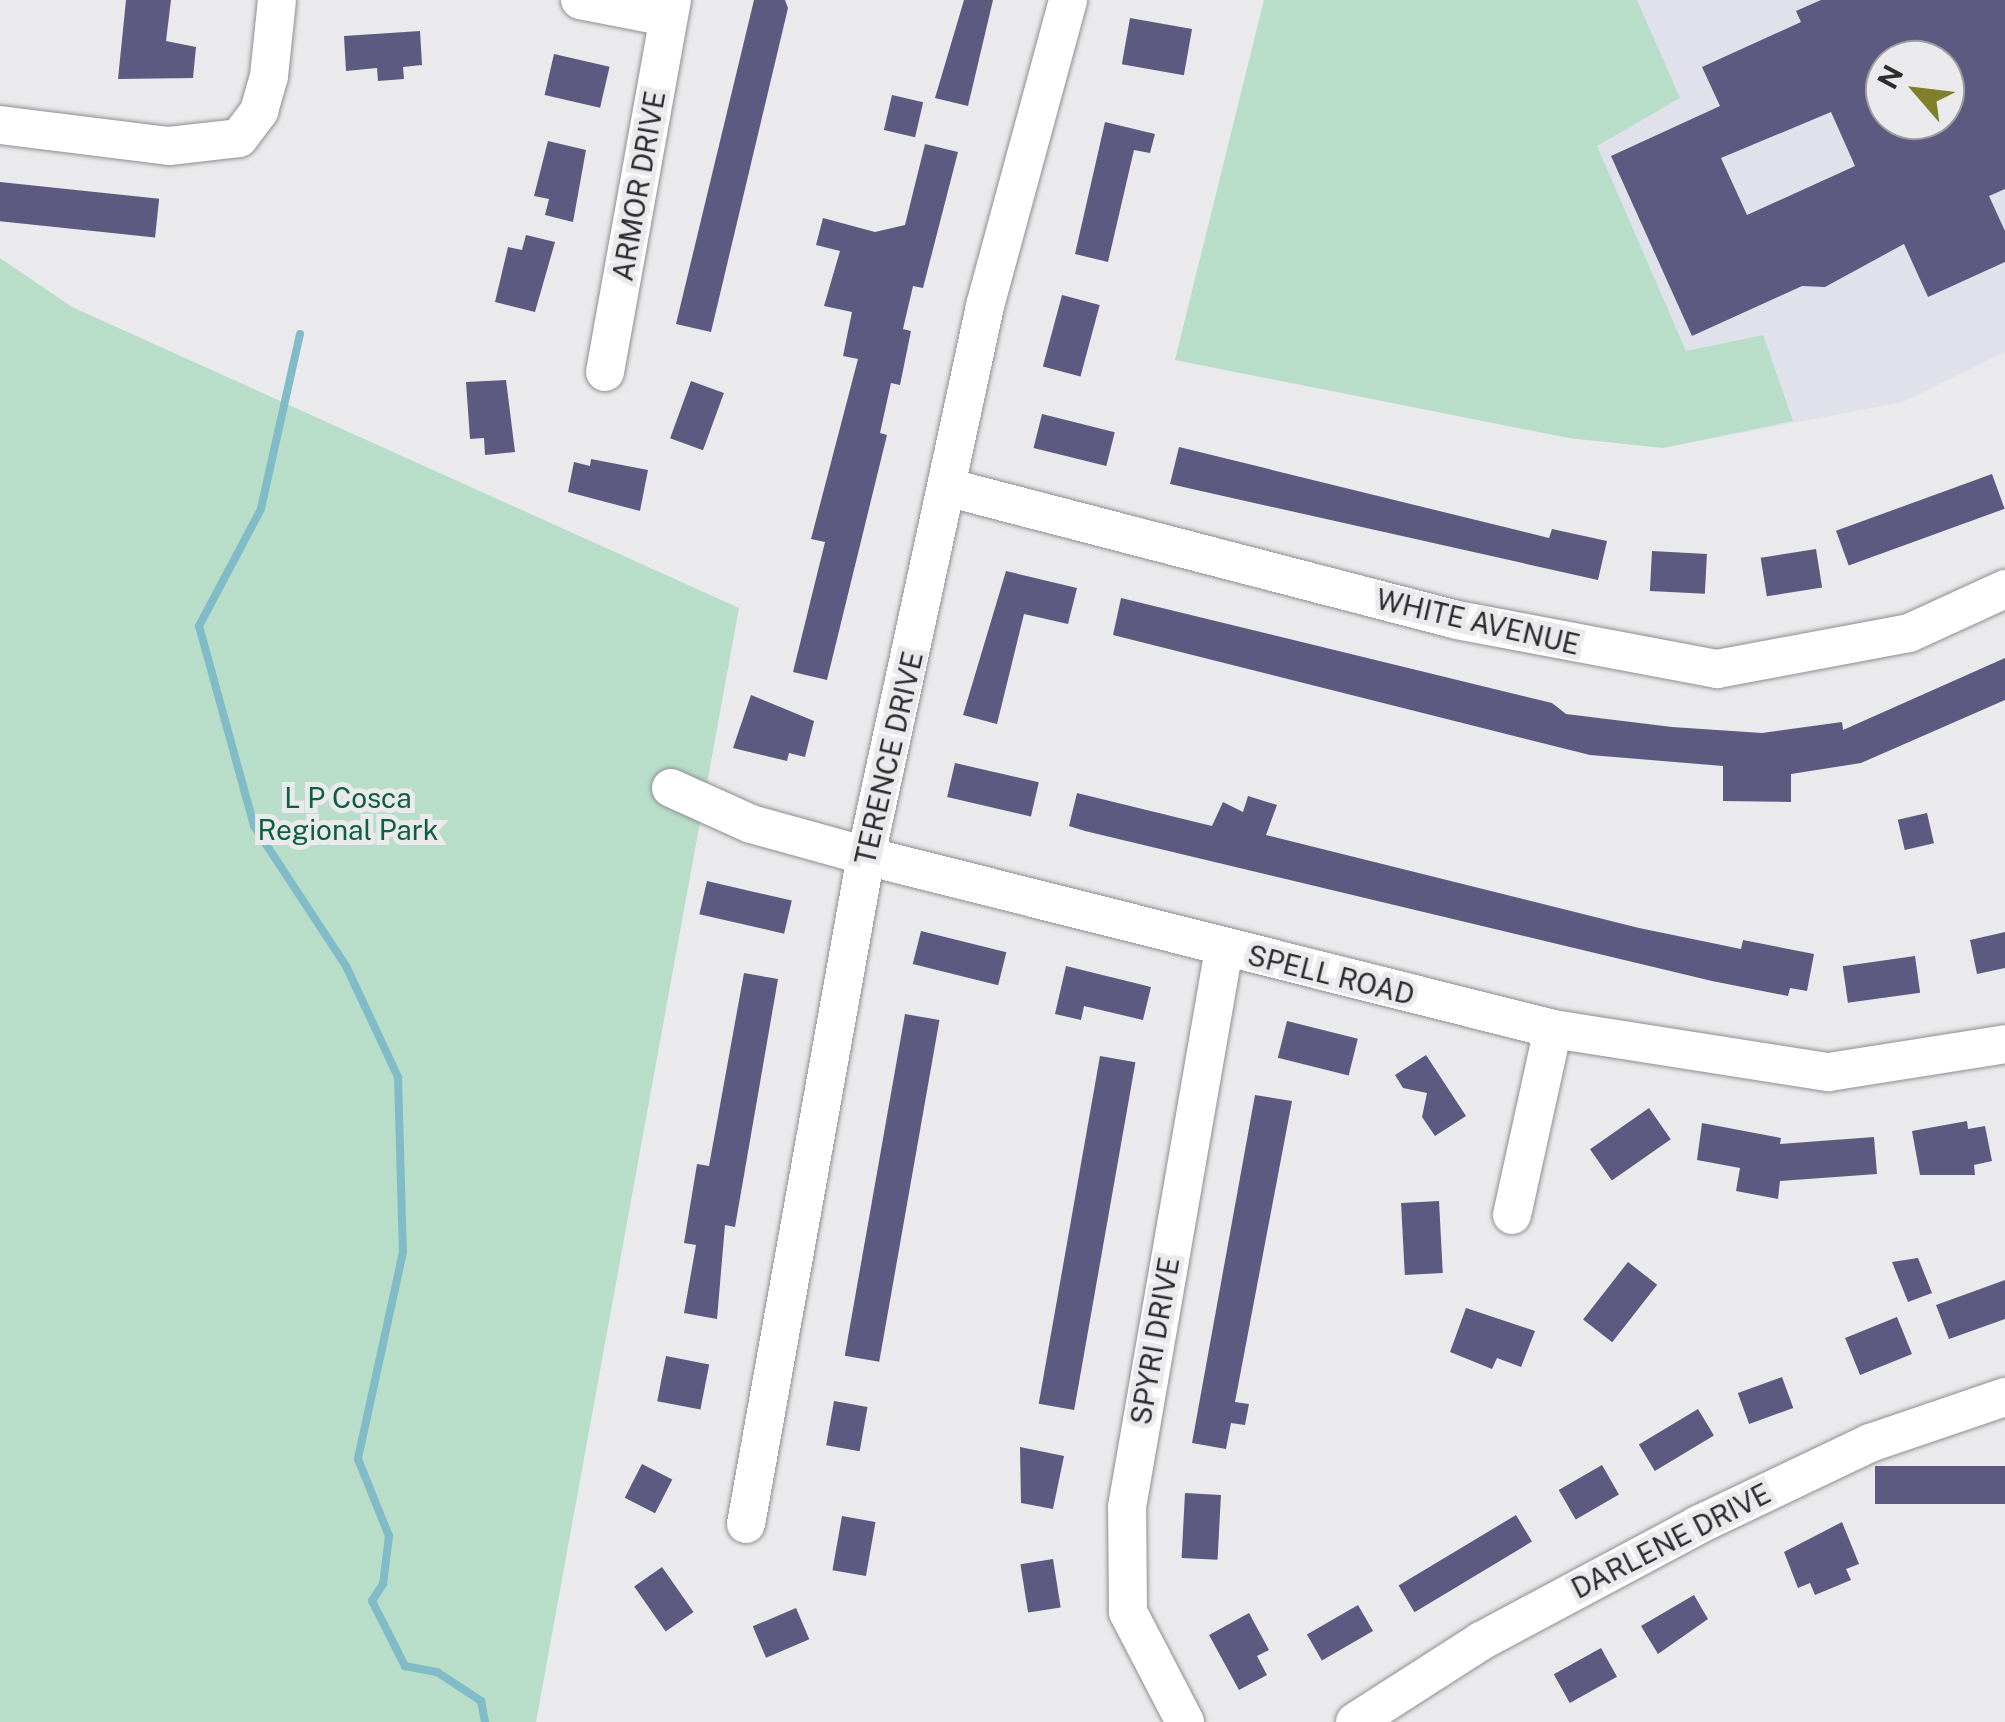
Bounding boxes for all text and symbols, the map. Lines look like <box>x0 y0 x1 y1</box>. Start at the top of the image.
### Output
north arrow <box>1865 40 1965 140</box>
text: N <box>1870 59 1910 94</box>
street label: ARMOR DRIVE <box>606 88 672 284</box>
street label: WHITE AVENUE <box>1373 582 1583 662</box>
street label: TERENCE DRIVE <box>848 648 930 868</box>
park label: L P Cosca Regional Park <box>257 781 439 847</box>
street label: SPELL ROAD <box>1244 938 1418 1012</box>
street label: SPYRI DRIVE <box>1124 1255 1186 1427</box>
street label: DARLENE DRIVE <box>1566 1476 1776 1606</box>

